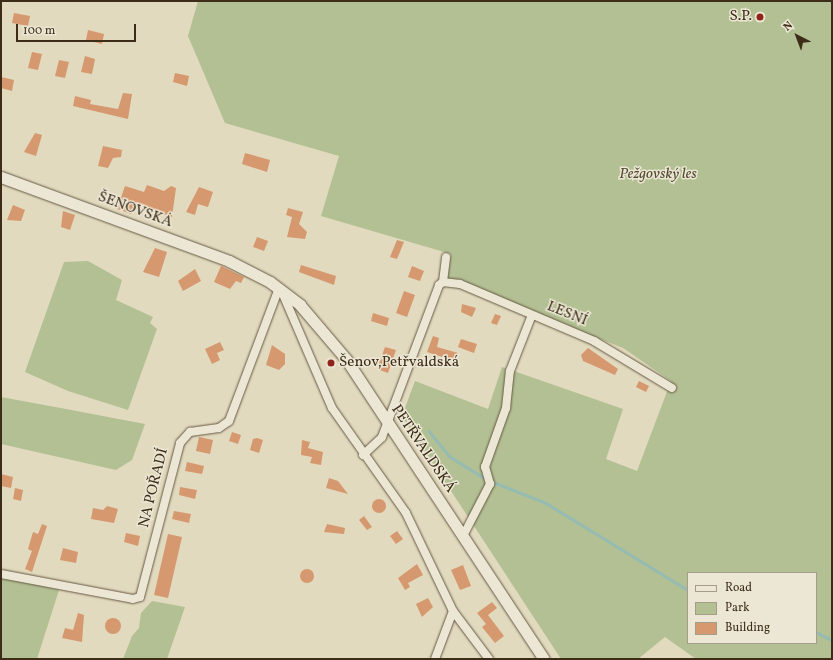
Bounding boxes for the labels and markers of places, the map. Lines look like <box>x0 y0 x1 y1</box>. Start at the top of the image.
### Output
place label: S.P. <box>729 8 752 26</box>
marker: S.P. <box>755 12 765 22</box>
place label: Šenov,Petřvaldská <box>339 354 459 372</box>
marker: Šenov,Petřvaldská <box>326 358 336 368</box>

